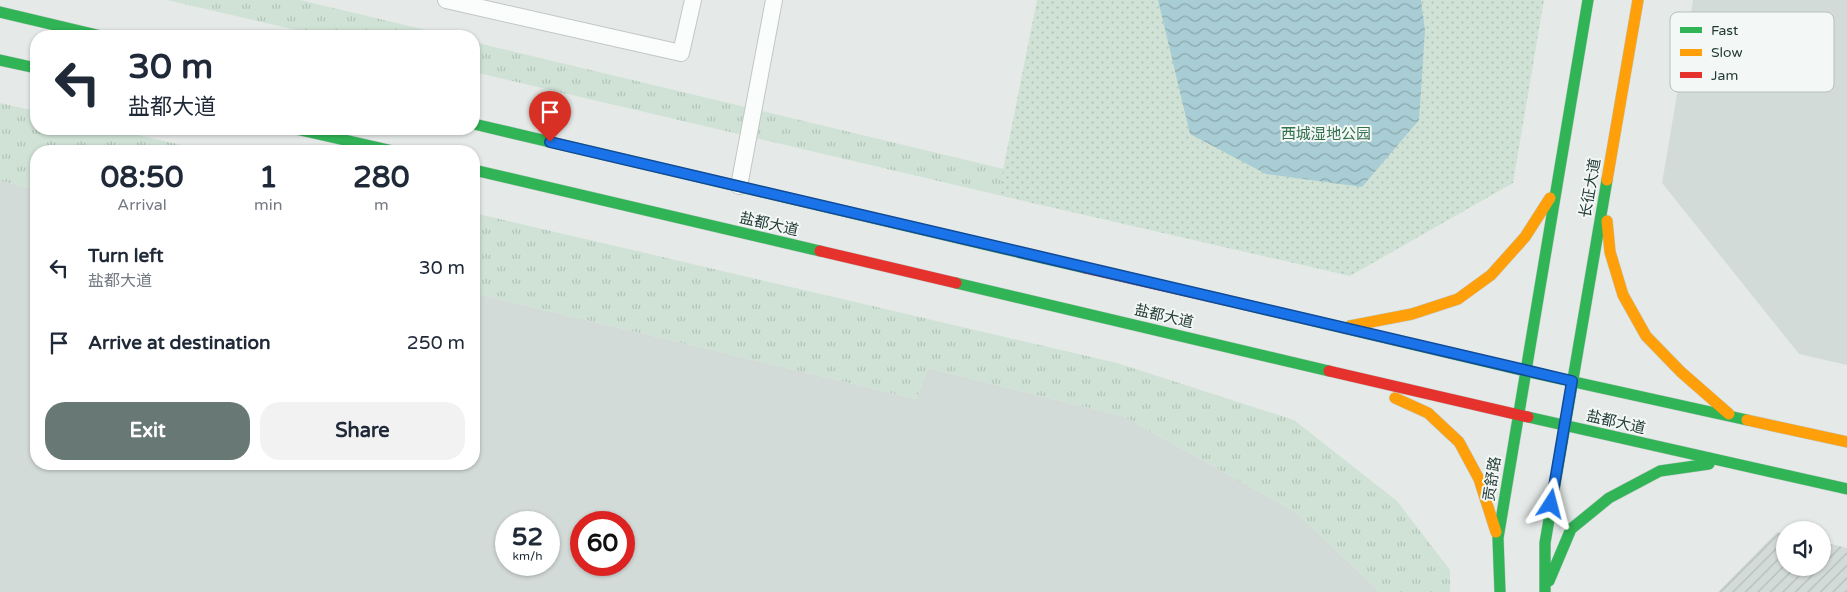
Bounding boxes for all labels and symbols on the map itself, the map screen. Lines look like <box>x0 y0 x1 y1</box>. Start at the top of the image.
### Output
legend <box>1670 12 1834 92</box>
text: Fast <box>1711 22 1739 39</box>
text: Slow <box>1711 44 1743 61</box>
text: Jam <box>1711 67 1738 84</box>
pin <box>529 91 571 142</box>
park label: 西城湿地公园 <box>1281 125 1371 143</box>
street label: 长征大道 <box>1576 157 1604 219</box>
street label: 盐都大道 <box>738 208 800 240</box>
street label: 盐都大道 <box>1133 300 1195 332</box>
street label: 盐都大道 <box>1585 406 1647 438</box>
street label: 贡舒路 <box>1480 455 1504 503</box>
position arrow <box>1524 477 1576 529</box>
speed limit sign: 60 <box>570 511 635 576</box>

